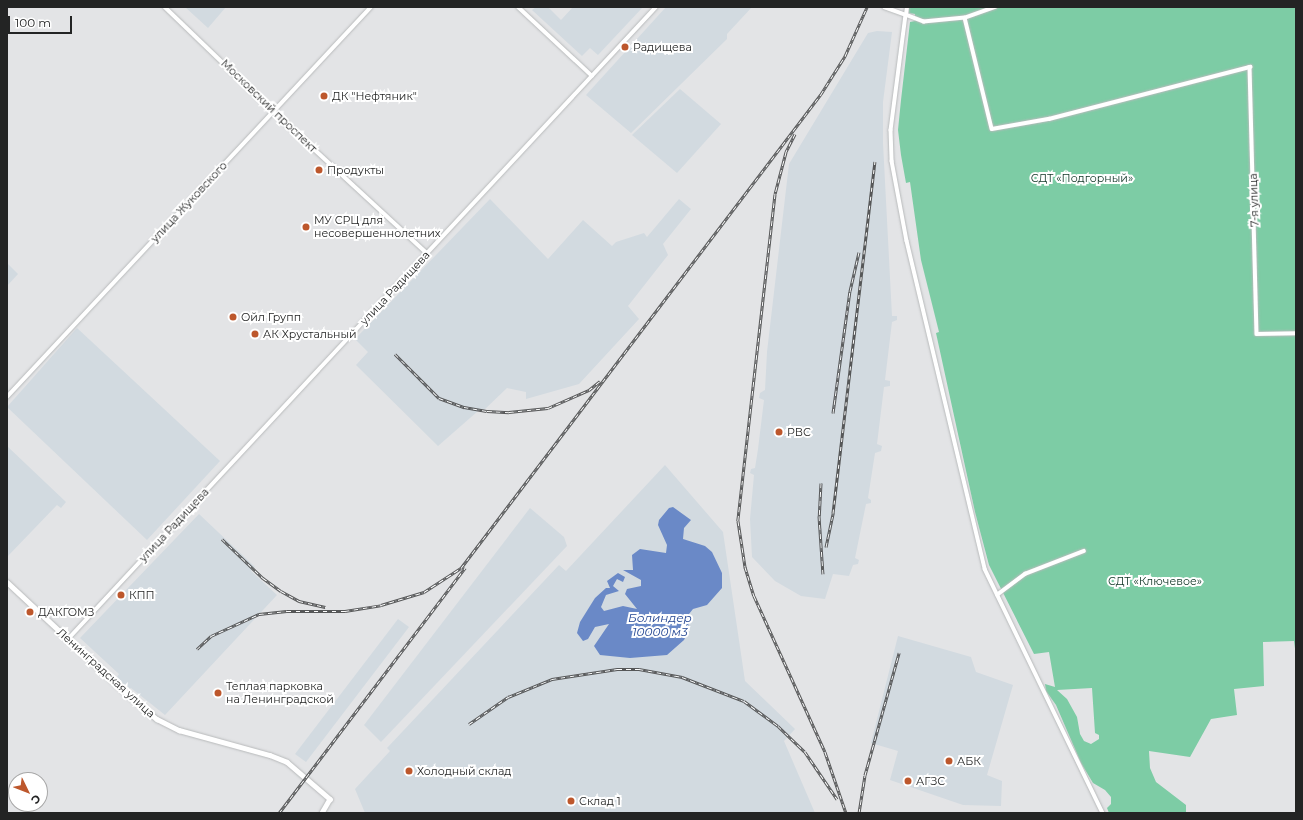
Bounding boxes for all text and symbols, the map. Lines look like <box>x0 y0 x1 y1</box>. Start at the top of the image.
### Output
scale bar <box>10 8 74 34</box>
text: 100 m <box>15 15 51 30</box>
place label: Радищева <box>633 40 692 54</box>
marker: Радищева <box>620 42 630 52</box>
street label: Московский проспект <box>218 57 320 155</box>
place label: ДК "Нефтяник" <box>332 89 417 103</box>
marker: ДК "Нефтяник" <box>319 91 329 101</box>
street label: улица Жуковского <box>148 159 230 245</box>
place label: Продукты <box>327 163 384 177</box>
marker: Продукты <box>314 165 324 175</box>
park label: СДТ «Подгорный» <box>1031 171 1133 185</box>
street label: 7-я улица <box>1246 173 1262 227</box>
place label: МУ СРЦ для несовершеннолетних <box>314 214 441 240</box>
marker: МУ СРЦ для несовершеннолетних <box>301 222 311 232</box>
street label: улица Радищева <box>357 248 433 328</box>
place label: Ойл Групп <box>241 310 301 324</box>
marker: Ойл Групп <box>228 312 238 322</box>
place label: АК Хрустальный <box>263 327 357 341</box>
marker: АК Хрустальный <box>250 329 260 339</box>
place label: РВС <box>787 425 811 439</box>
marker: РВС <box>774 427 784 437</box>
street label: улица Радищева <box>136 485 212 565</box>
park label: СДТ «Ключевое» <box>1108 574 1202 588</box>
place label: КПП <box>129 588 155 602</box>
marker: КПП <box>116 590 126 600</box>
place label: ДАКГОМЗ <box>38 605 94 619</box>
marker: ДАКГОМЗ <box>25 607 35 617</box>
water label: Болиндер 10000 м3 <box>628 611 692 639</box>
street label: Ленинградская улица <box>54 626 158 720</box>
place label: Теплая парковка на Ленинградской <box>226 680 334 706</box>
marker: Теплая парковка на Ленинградской <box>213 688 223 698</box>
place label: АБК <box>957 754 981 768</box>
marker: АБК <box>944 756 954 766</box>
place label: Холодный склад <box>417 764 511 778</box>
marker: Холодный склад <box>404 766 414 776</box>
north arrow <box>8 772 48 812</box>
place label: АГЗС <box>916 774 945 788</box>
marker: АГЗС <box>903 776 913 786</box>
text: С <box>28 792 44 807</box>
place label: Склад 1 <box>579 794 621 808</box>
marker: Склад 1 <box>566 796 576 806</box>

